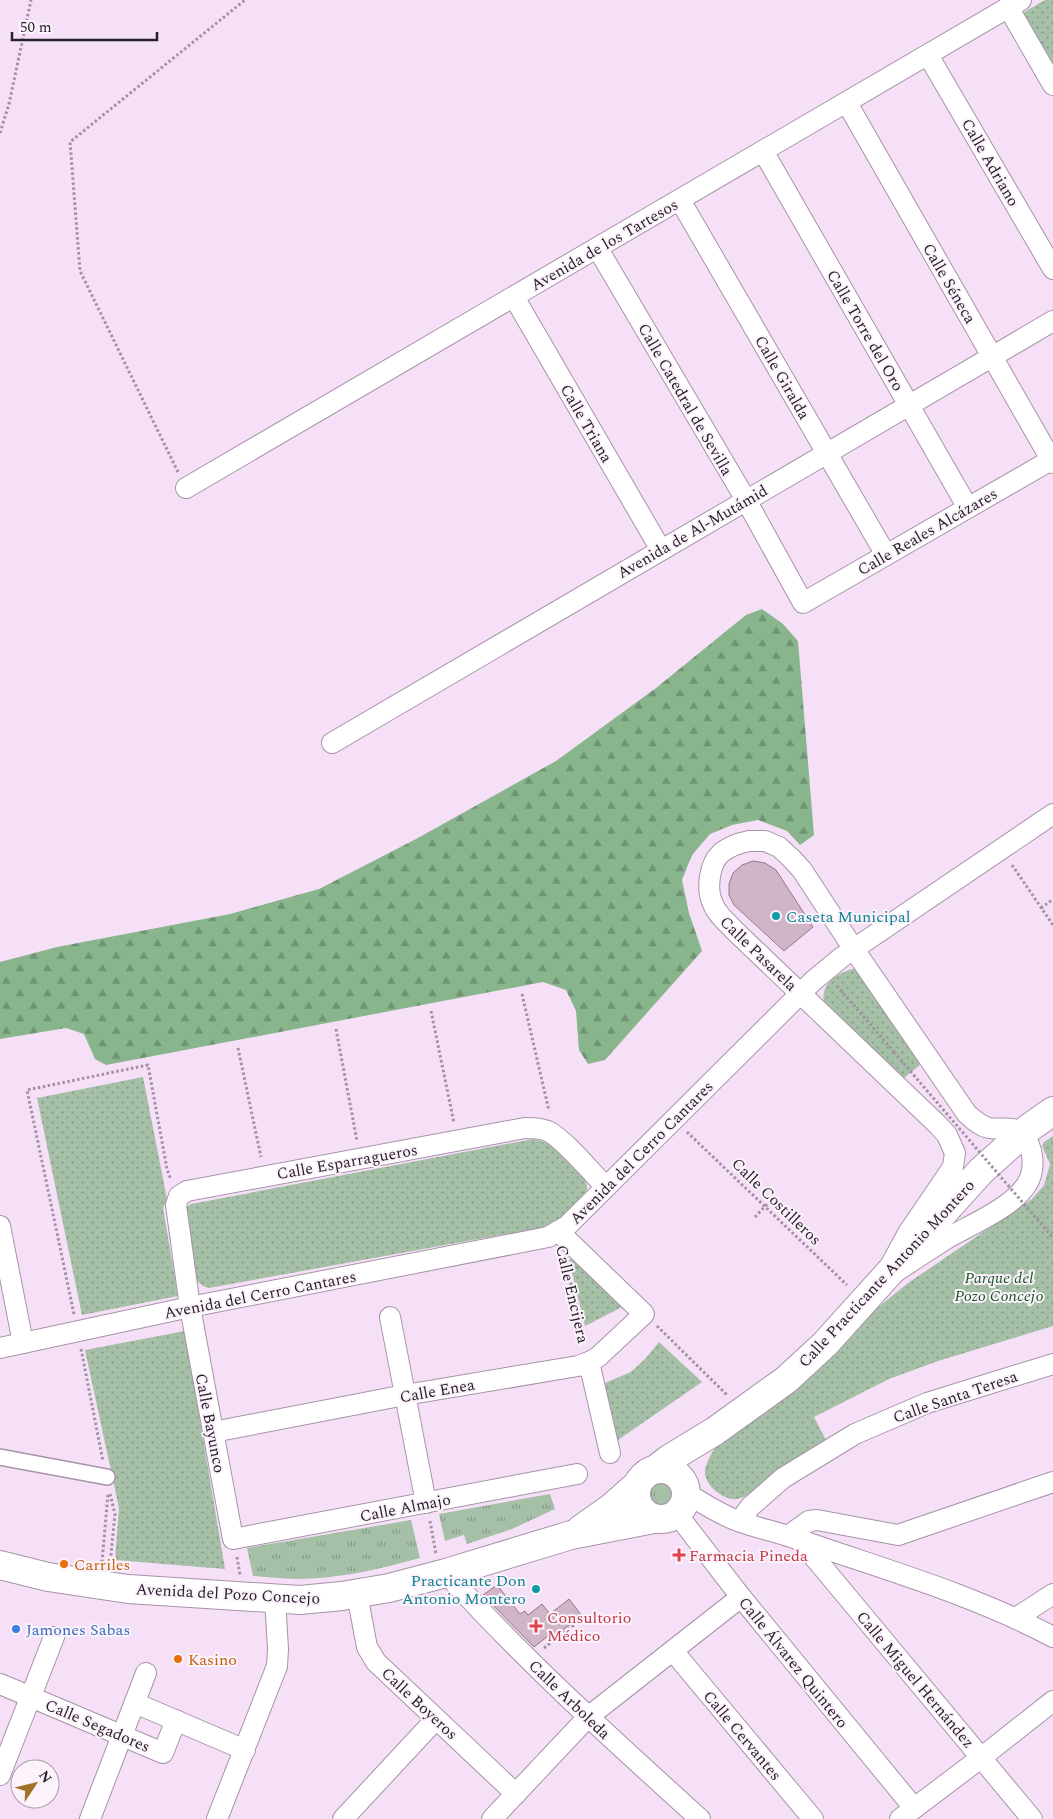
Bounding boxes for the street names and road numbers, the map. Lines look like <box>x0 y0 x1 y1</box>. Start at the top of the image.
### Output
street label: Calle Adriano <box>955 114 1025 211</box>
street label: Avenida de los Tartesos <box>526 193 683 297</box>
street label: Calle Séneca <box>916 239 982 328</box>
street label: Calle Torre del Oro <box>821 265 910 396</box>
street label: Calle Catedral de Sevilla <box>632 319 739 480</box>
street label: Calle Giralda <box>748 331 816 424</box>
street label: Calle Triana <box>554 380 618 467</box>
street label: Avenida de Al-Mutámid <box>613 479 772 585</box>
street label: Calle Reales Alcázares <box>853 482 1002 582</box>
street label: Calle Pasarela <box>714 910 803 997</box>
street label: Avenida del Cerro Cantares <box>564 1075 719 1230</box>
street label: Calle Esparragueros <box>275 1138 420 1186</box>
street label: Calle Costilleros <box>726 1152 827 1251</box>
street label: Calle Practicante Antonio Montero <box>793 1174 981 1373</box>
street label: Calle Encijera <box>549 1243 595 1346</box>
street label: Avenida del Cerro Cantares <box>162 1265 358 1325</box>
street label: Calle Santa Teresa <box>890 1364 1021 1430</box>
street label: Calle Bayunco <box>189 1371 231 1475</box>
street label: Calle Enea <box>398 1373 477 1409</box>
street label: Calle Almajo <box>358 1487 453 1529</box>
street label: Avenida del Pozo Concejo <box>135 1577 321 1611</box>
street label: Calle Álvarez Quintero <box>733 1592 854 1734</box>
street label: Calle Miguel Hernández <box>850 1606 980 1754</box>
street label: Calle Arboleda <box>523 1654 616 1745</box>
street label: Calle Boyeros <box>376 1662 463 1746</box>
street label: Calle Cervantes <box>697 1685 787 1786</box>
street label: Calle Segadores <box>41 1693 154 1759</box>

